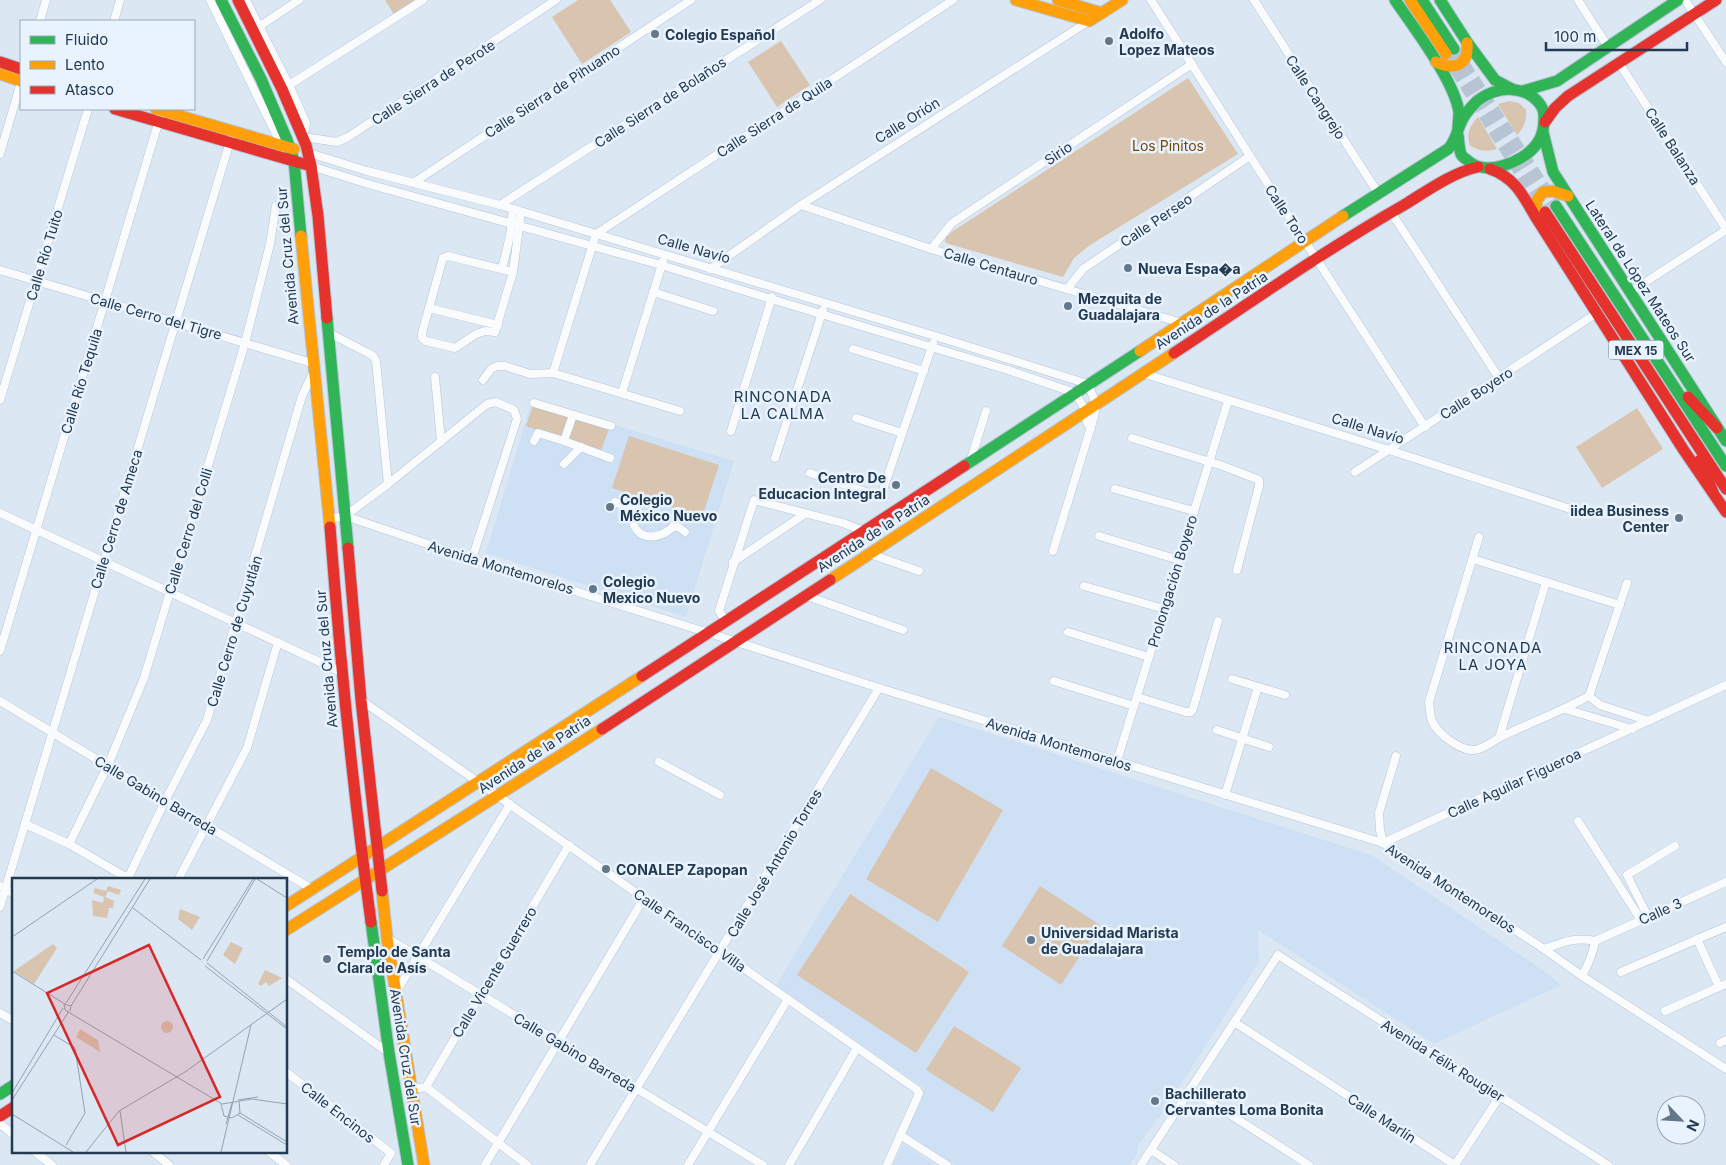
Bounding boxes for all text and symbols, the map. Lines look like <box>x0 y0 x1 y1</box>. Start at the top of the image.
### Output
legend <box>20 20 195 110</box>
scale bar <box>1546 20 1687 52</box>
place label: Adolfo Lopez Mateos <box>1119 25 1215 58</box>
place label: Colegio Español <box>665 26 775 43</box>
text: 100 m <box>1554 27 1596 46</box>
marker: Colegio Español <box>649 28 661 40</box>
text: Fluido <box>65 30 108 49</box>
marker: Adolfo Lopez Mateos <box>1103 35 1115 47</box>
street label: Calle Sierra de Perote <box>368 36 498 128</box>
street label: Calle Sierra de Pihuamo <box>481 41 623 141</box>
street label: Calle Cangrejo <box>1282 52 1350 142</box>
street label: Calle Sierra de Bolaños <box>591 53 729 151</box>
text: Lento <box>65 55 105 74</box>
street label: Calle Sierra de Quila <box>713 73 835 161</box>
text: Atasco <box>65 80 114 99</box>
street label: Calle Orión <box>871 93 943 147</box>
street label: Calle Balanza <box>1642 104 1704 188</box>
park label: Los Pinitos <box>1132 137 1204 154</box>
street label: Sirio <box>1041 138 1075 168</box>
street label: Calle Toro <box>1262 181 1312 247</box>
street label: Avenida Cruz del Sur <box>272 186 302 326</box>
street label: Calle Perseo <box>1117 190 1195 250</box>
street label: Lateral de López Mateos Sur <box>1582 197 1700 365</box>
street label: Calle Río Tuito <box>22 207 66 303</box>
street label: Calle Navío <box>656 230 732 266</box>
street label: Calle Centauro <box>942 244 1040 288</box>
place label: Nueva Espa�a <box>1138 260 1241 277</box>
marker: Nueva Espa�a <box>1122 262 1134 274</box>
street label: Avenida de la Patria <box>1152 267 1270 353</box>
street label: Calle Cerro del Tigre <box>88 289 224 343</box>
place label: Mezquita de Guadalajara <box>1078 290 1162 323</box>
marker: Mezquita de Guadalajara <box>1062 300 1074 312</box>
street label: Calle Río Tequila <box>57 326 105 436</box>
road number: MEX 15 <box>1608 340 1664 360</box>
street label: Calle Boyero <box>1436 363 1516 423</box>
district label: RINCONADA LA CALMA <box>734 387 832 423</box>
street label: Calle Navío <box>1330 409 1406 447</box>
street label: Calle Cerro de Ameca <box>87 447 145 591</box>
street label: Calle Cerro del Colli <box>161 466 215 596</box>
place label: Centro De Educacion Integral <box>759 469 886 502</box>
marker: Centro De Educacion Integral <box>890 479 902 491</box>
street label: Avenida de la Patria <box>814 490 932 576</box>
place label: Colegio México Nuevo <box>620 491 718 524</box>
marker: Colegio México Nuevo <box>604 501 616 513</box>
place label: iidea Business Center <box>1570 502 1669 535</box>
marker: iidea Business Center <box>1673 512 1685 524</box>
street label: Prolongación Boyero <box>1144 513 1200 649</box>
street label: Avenida Montemorelos <box>426 537 576 597</box>
street label: Calle Cerro de Cuyutlán <box>203 553 265 709</box>
place label: Colegio Mexico Nuevo <box>603 573 701 606</box>
marker: Colegio Mexico Nuevo <box>587 583 599 595</box>
street label: Avenida Cruz del Sur <box>311 589 341 729</box>
district label: RINCONADA LA JOYA <box>1444 638 1542 674</box>
street label: Avenida de la Patria <box>475 711 593 797</box>
street label: Avenida Montemorelos <box>984 714 1134 774</box>
street label: Calle Aguilar Figueroa <box>1444 745 1584 821</box>
street label: Calle Gabino Barreda <box>92 752 220 838</box>
street label: Calle José Antonio Torres <box>723 786 825 940</box>
street label: Avenida Montemorelos <box>1383 840 1519 936</box>
place label: CONALEP Zapopan <box>616 861 748 878</box>
marker: CONALEP Zapopan <box>600 863 612 875</box>
inset map <box>12 878 288 1152</box>
street label: Calle Francisco Villa <box>631 885 749 975</box>
street label: Calle 3 <box>1636 894 1684 928</box>
street label: Calle Vicente Guerrero <box>448 903 540 1041</box>
place label: Universidad Marista de Guadalajara <box>1041 924 1179 957</box>
marker: Universidad Marista de Guadalajara <box>1025 934 1037 946</box>
place label: Templo de Santa Clara de Asís <box>337 943 451 976</box>
marker: Templo de Santa Clara de Asís <box>321 953 333 965</box>
street label: Avenida Cruz del Sur <box>387 987 425 1127</box>
street label: Calle Gabino Barreda <box>511 1009 639 1095</box>
street label: Avenida Félix Rougier <box>1378 1015 1508 1105</box>
street label: Calle Encinos <box>298 1078 378 1146</box>
place label: Bachillerato Cervantes Loma Bonita <box>1165 1085 1324 1118</box>
street label: Calle Marlín <box>1345 1090 1419 1146</box>
marker: Bachillerato Cervantes Loma Bonita <box>1149 1095 1161 1107</box>
north arrow <box>1656 1095 1706 1145</box>
text: N <box>1683 1117 1703 1134</box>

